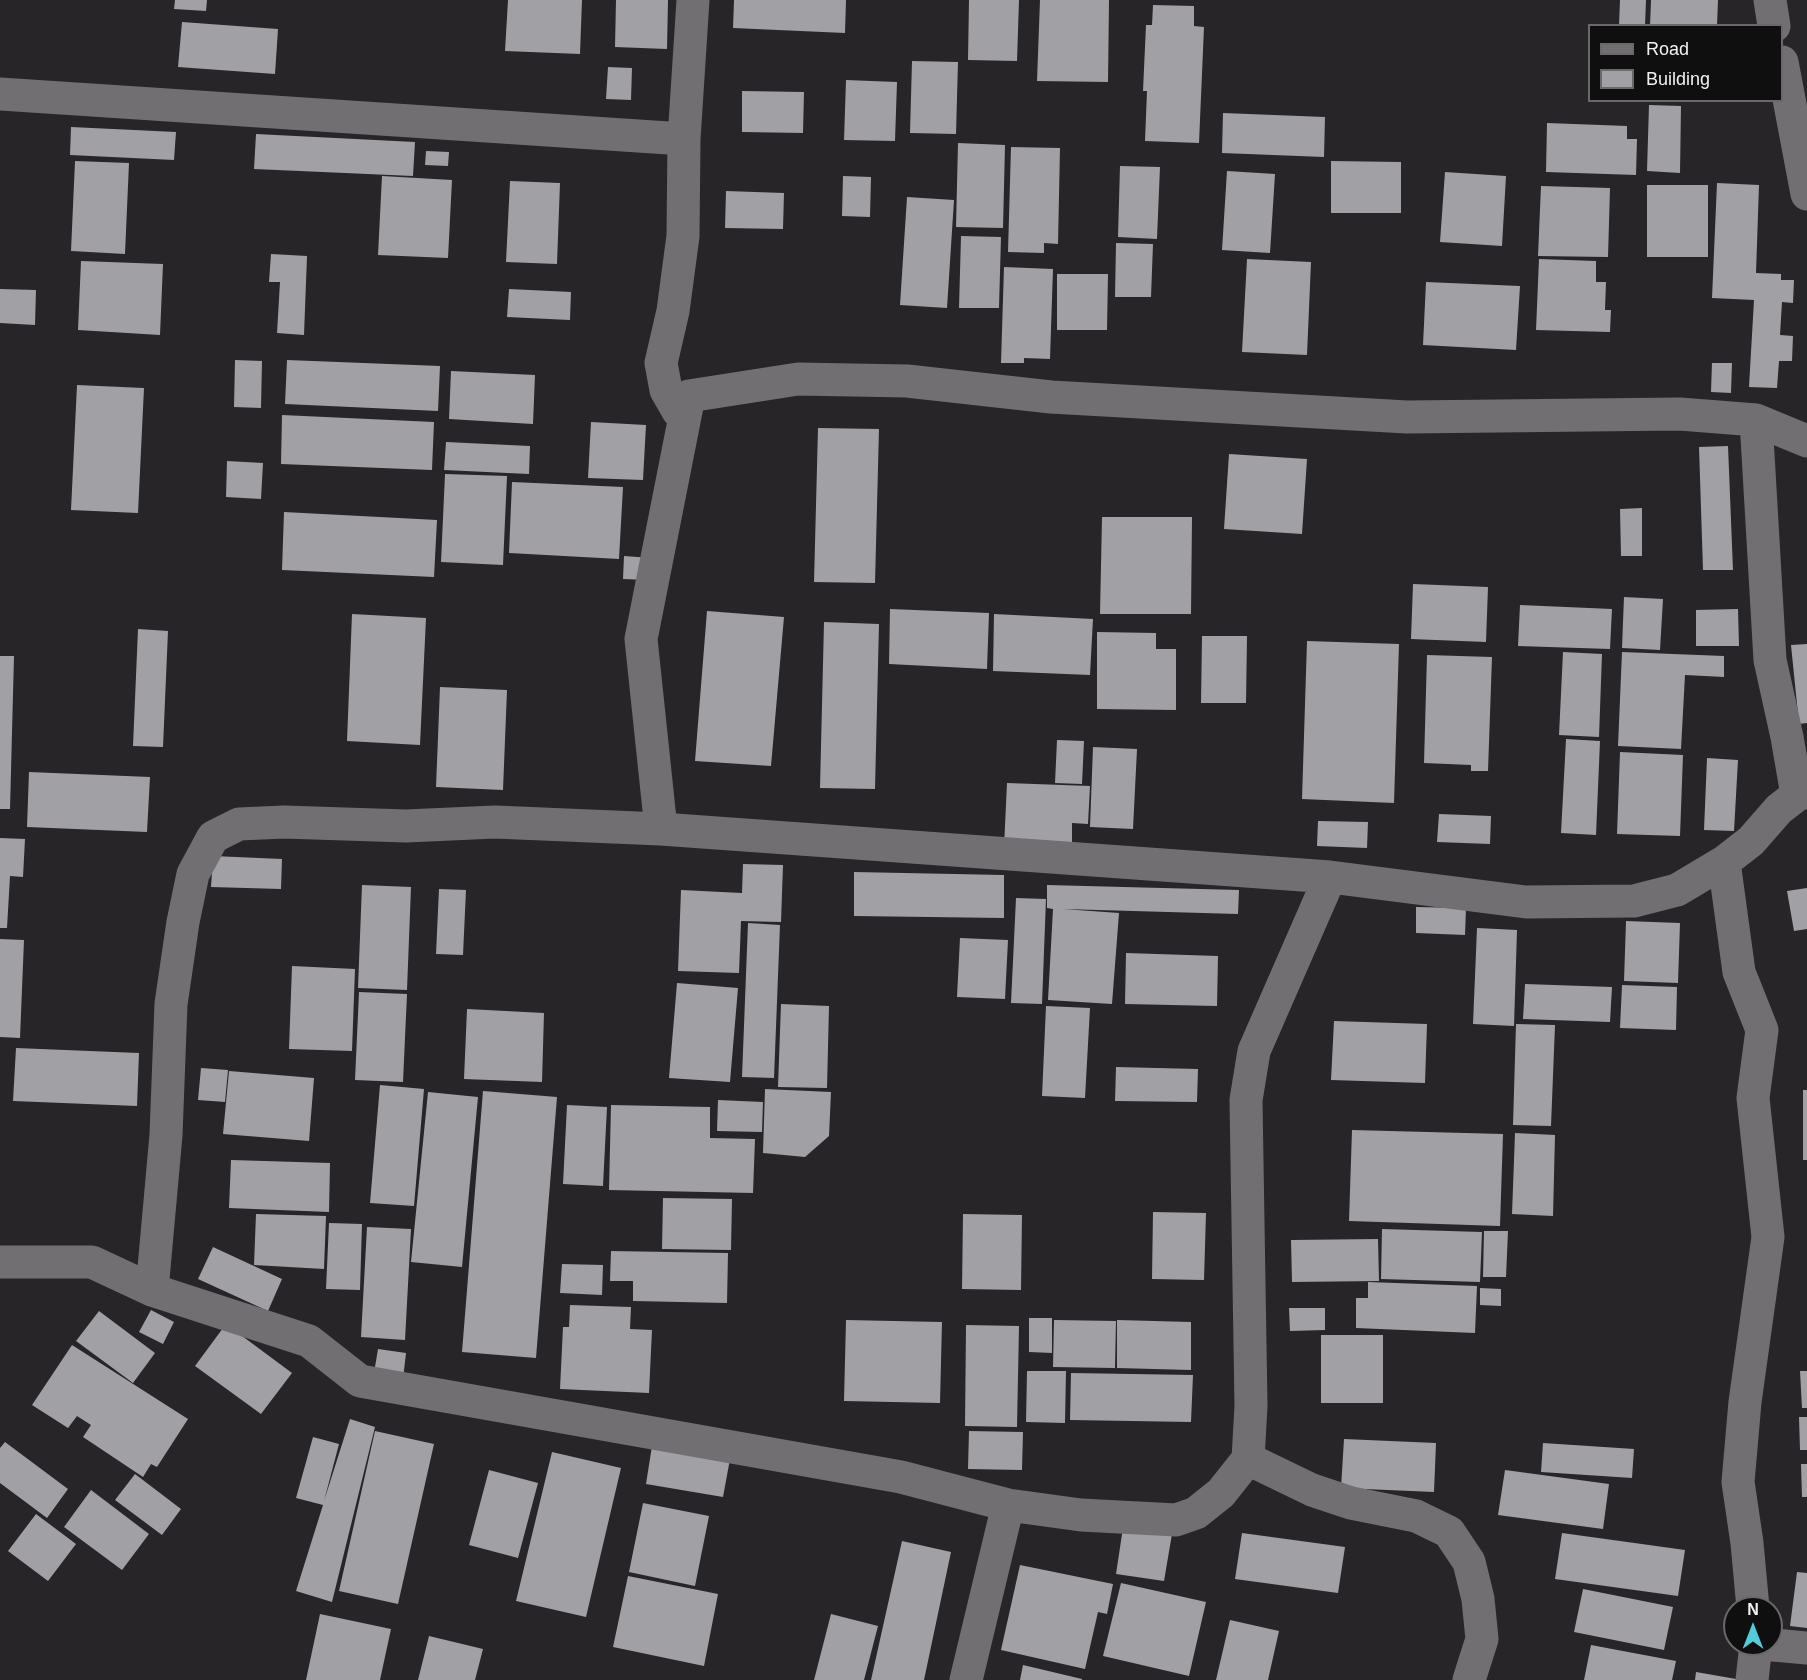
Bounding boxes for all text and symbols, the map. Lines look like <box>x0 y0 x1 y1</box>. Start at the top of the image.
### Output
legend <box>1588 24 1783 102</box>
text: Road <box>1646 39 1689 59</box>
text: Building <box>1646 69 1710 89</box>
north arrow <box>1723 1596 1783 1656</box>
text: N <box>1747 1601 1759 1618</box>

